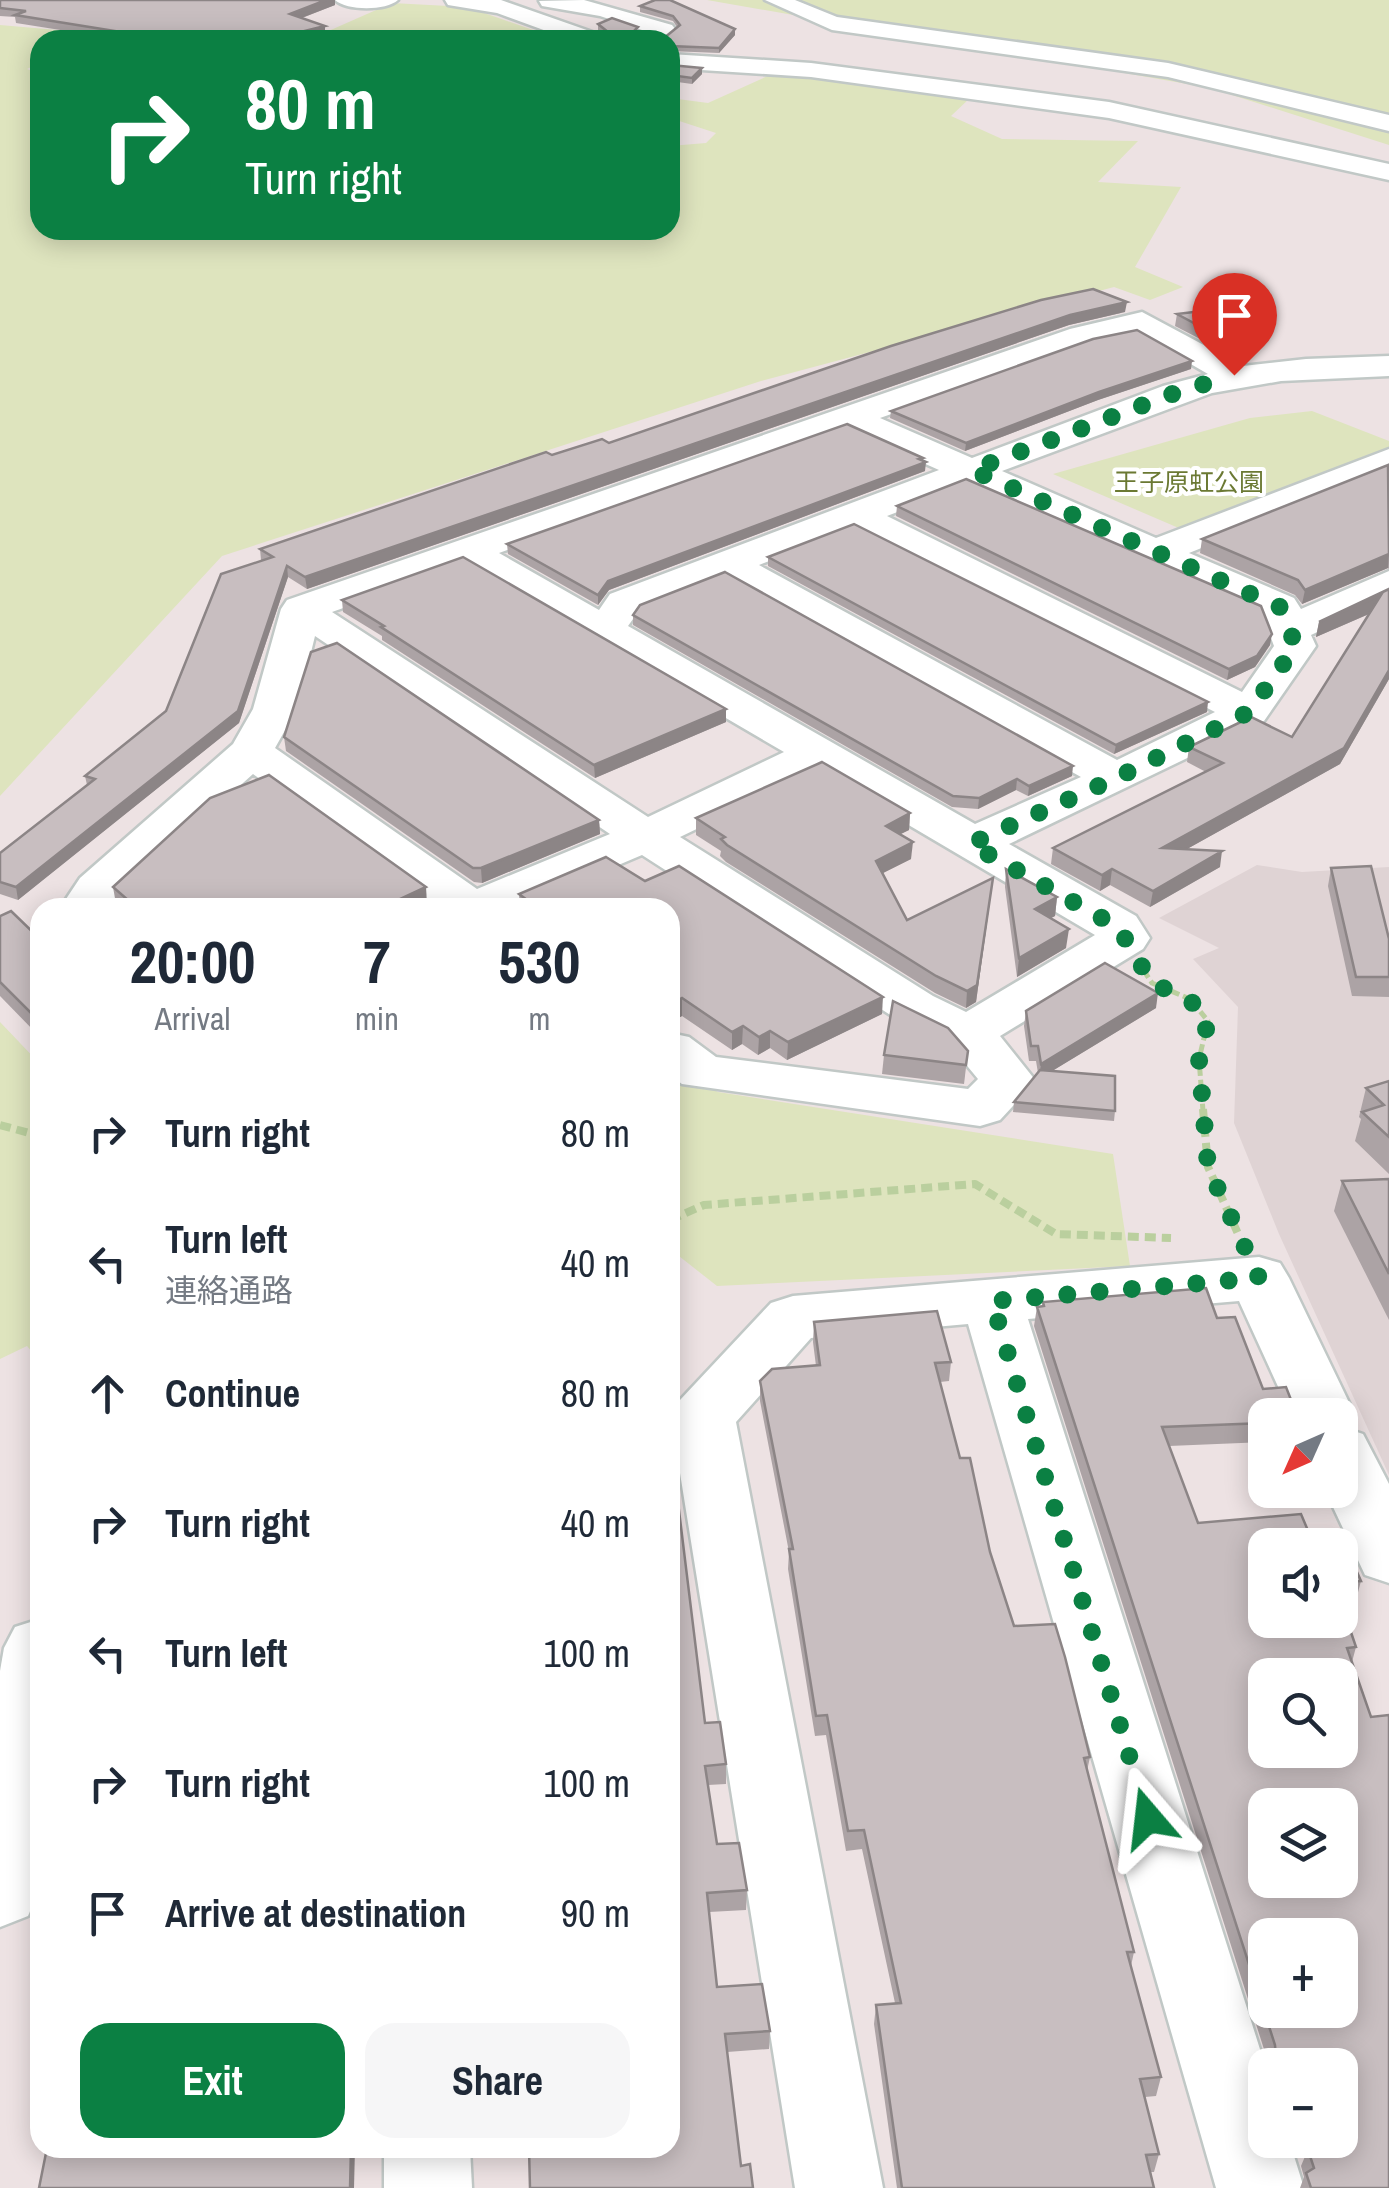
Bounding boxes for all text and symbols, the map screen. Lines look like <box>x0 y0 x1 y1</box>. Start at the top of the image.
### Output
text: 80 m <box>245 57 376 151</box>
icon: right <box>80 70 210 200</box>
text: Turn right <box>245 147 402 208</box>
pin <box>1192 273 1277 376</box>
icon: arrive <box>1207 288 1262 343</box>
park label: 王子原虹公園 <box>1114 465 1264 499</box>
text: 20:00 <box>130 921 255 1002</box>
text: 7 <box>363 921 391 1002</box>
text: 530 <box>498 921 580 1002</box>
text: Arrival <box>155 997 230 1040</box>
text: min <box>355 997 399 1040</box>
text: m <box>528 997 550 1040</box>
icon: right <box>80 1106 135 1161</box>
text: Turn right <box>165 1108 310 1159</box>
text: 80 m <box>561 1108 630 1159</box>
text: Turn left <box>165 1214 287 1265</box>
icon: left <box>80 1236 135 1291</box>
text: 40 m <box>561 1238 630 1289</box>
text: 連絡通路 <box>165 1269 293 1312</box>
icon: ahead <box>80 1366 135 1421</box>
text: Continue <box>165 1368 300 1419</box>
text: 80 m <box>561 1368 630 1419</box>
north arrow <box>1248 1398 1358 1508</box>
map controls <box>1248 1398 1358 2158</box>
icon: right <box>80 1496 135 1551</box>
text: Turn right <box>165 1498 310 1549</box>
text: 40 m <box>561 1498 630 1549</box>
button: sound <box>1248 1528 1358 1638</box>
icon: left <box>80 1626 135 1681</box>
text: Turn left <box>165 1628 287 1679</box>
text: 100 m <box>543 1628 630 1679</box>
button: search <box>1248 1658 1358 1768</box>
icon: right <box>80 1756 135 1811</box>
text: Turn right <box>165 1758 310 1809</box>
text: 100 m <box>543 1758 630 1809</box>
position arrow <box>1096 1766 1200 1870</box>
button: layers <box>1248 1788 1358 1898</box>
icon: arrive <box>80 1886 135 1941</box>
text: Arrive at destination <box>165 1888 466 1939</box>
text: 90 m <box>561 1888 630 1939</box>
button: + <box>1248 1918 1358 2028</box>
button: Exit <box>80 2023 345 2138</box>
button: Share <box>365 2023 630 2138</box>
button: − <box>1248 2048 1358 2158</box>

